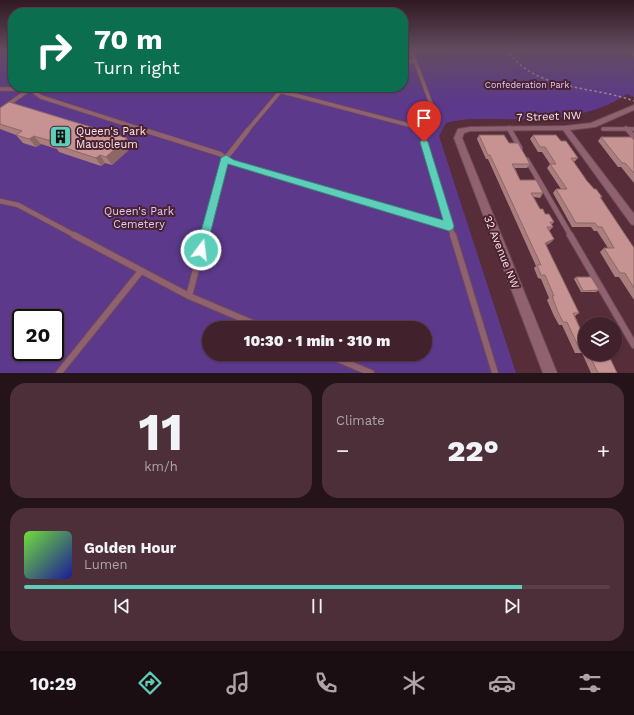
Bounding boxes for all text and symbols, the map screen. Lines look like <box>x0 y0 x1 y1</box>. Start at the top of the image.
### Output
text: 70 m <box>94 23 163 56</box>
icon: right <box>28 24 80 76</box>
text: Turn right <box>94 57 180 78</box>
park label: Confederation Park <box>485 80 569 90</box>
pin <box>407 101 441 142</box>
icon: arrive <box>413 107 435 129</box>
street label: 7 Street NW <box>516 109 582 124</box>
building icon: Queen's Park Mausoleum <box>47 124 73 150</box>
place label: Queen's Park Mausoleum <box>76 125 146 151</box>
park label: Queen's Park Cemetery <box>104 205 174 231</box>
street label: 32 Avenue NW <box>481 214 522 291</box>
position arrow <box>180 229 222 271</box>
speed limit sign: 20 <box>12 309 64 361</box>
map controls <box>578 317 622 361</box>
button: layers <box>578 317 622 361</box>
text: 10:30 · 1 min · 310 m <box>244 332 390 350</box>
text: 11 <box>139 402 183 463</box>
text: Climate <box>336 413 385 428</box>
text: 22° <box>447 433 499 468</box>
text: − <box>336 438 349 463</box>
text: + <box>597 438 610 463</box>
text: km/h <box>144 459 178 474</box>
text: Golden Hour <box>84 539 176 557</box>
text: Lumen <box>84 557 128 572</box>
icon: previous <box>111 595 133 617</box>
icon: pause <box>306 595 328 617</box>
icon: next <box>501 595 523 617</box>
icon: directions <box>136 669 164 697</box>
icon: music <box>224 669 252 697</box>
icon: phone <box>312 669 340 697</box>
icon: climate <box>400 669 428 697</box>
icon: car <box>488 669 516 697</box>
icon: filters <box>576 669 604 697</box>
text: 10:29 <box>30 673 77 694</box>

